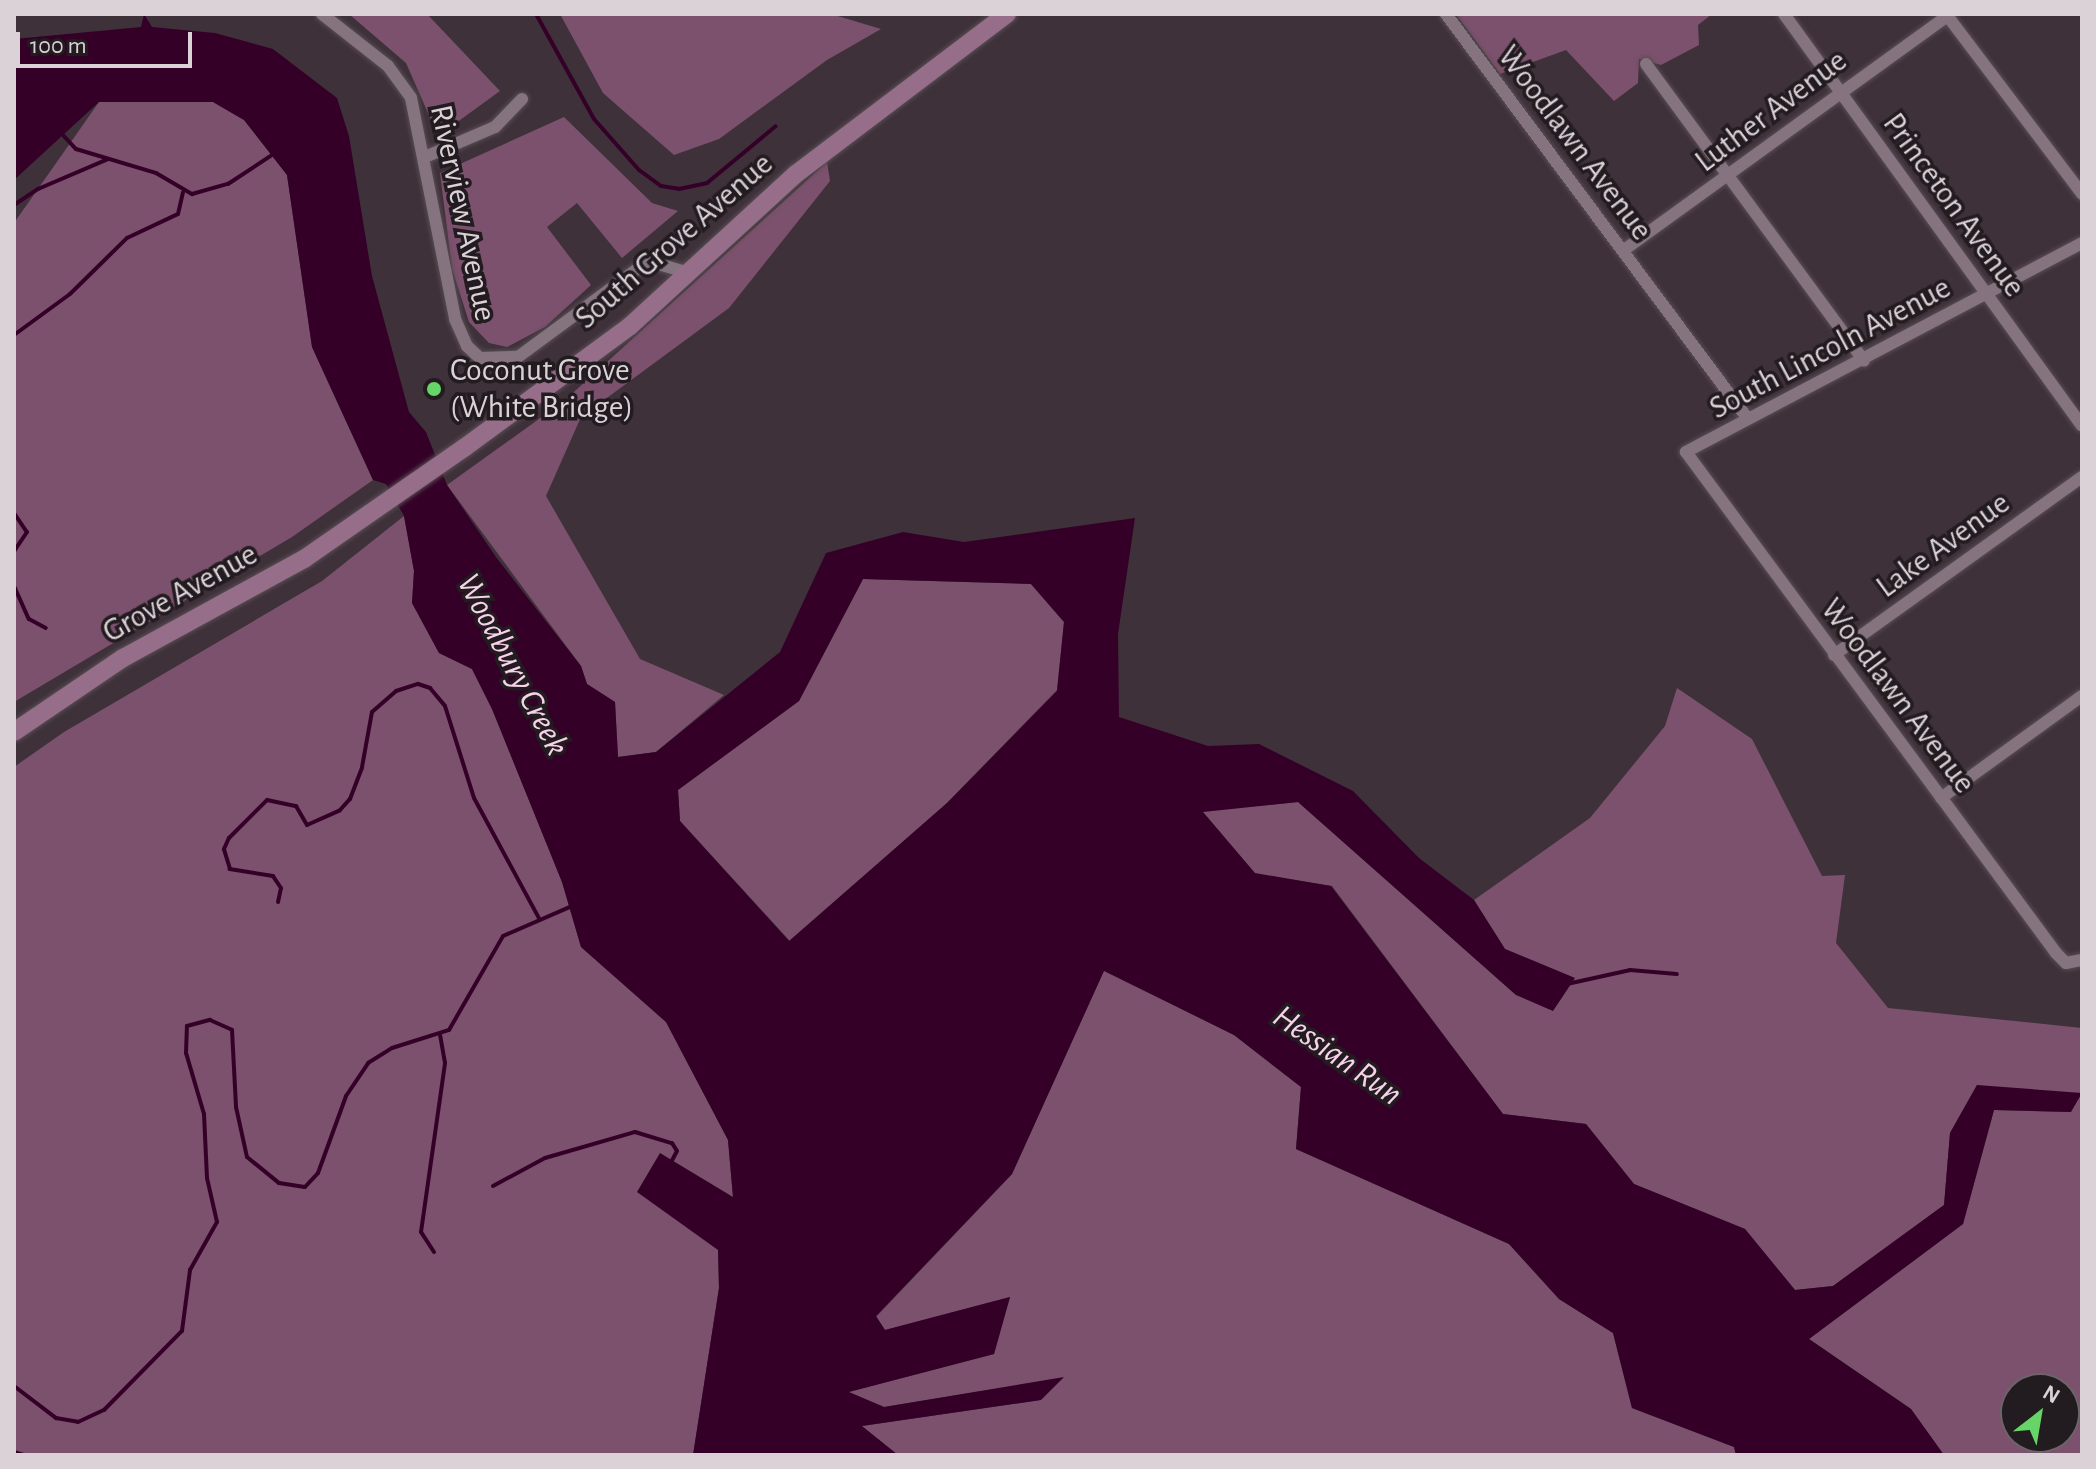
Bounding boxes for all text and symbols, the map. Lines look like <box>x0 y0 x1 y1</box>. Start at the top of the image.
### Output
scale bar <box>20 16 196 66</box>
text: 100 m <box>30 34 87 58</box>
street label: Woodlawn Avenue <box>1489 38 1661 248</box>
street label: Luther Avenue <box>1688 41 1854 181</box>
street label: Riverview Avenue <box>421 101 505 325</box>
street label: Princeton Avenue <box>1874 105 2034 305</box>
street label: South Grove Avenue <box>567 145 781 337</box>
street label: South Lincoln Avenue <box>1703 268 1957 428</box>
place label: Coconut Grove (White Bridge) <box>450 352 633 427</box>
marker: Coconut Grove (White Bridge) <box>425 380 443 398</box>
street label: Lake Avenue <box>1869 484 2017 606</box>
street label: Grove Avenue <box>96 535 264 651</box>
water label: Woodbury Creek <box>447 567 577 763</box>
street label: Woodlawn Avenue <box>1812 591 1984 801</box>
water label: Hessian Run <box>1265 997 1409 1115</box>
north arrow <box>2000 1373 2080 1453</box>
text: N <box>2039 1381 2064 1408</box>

